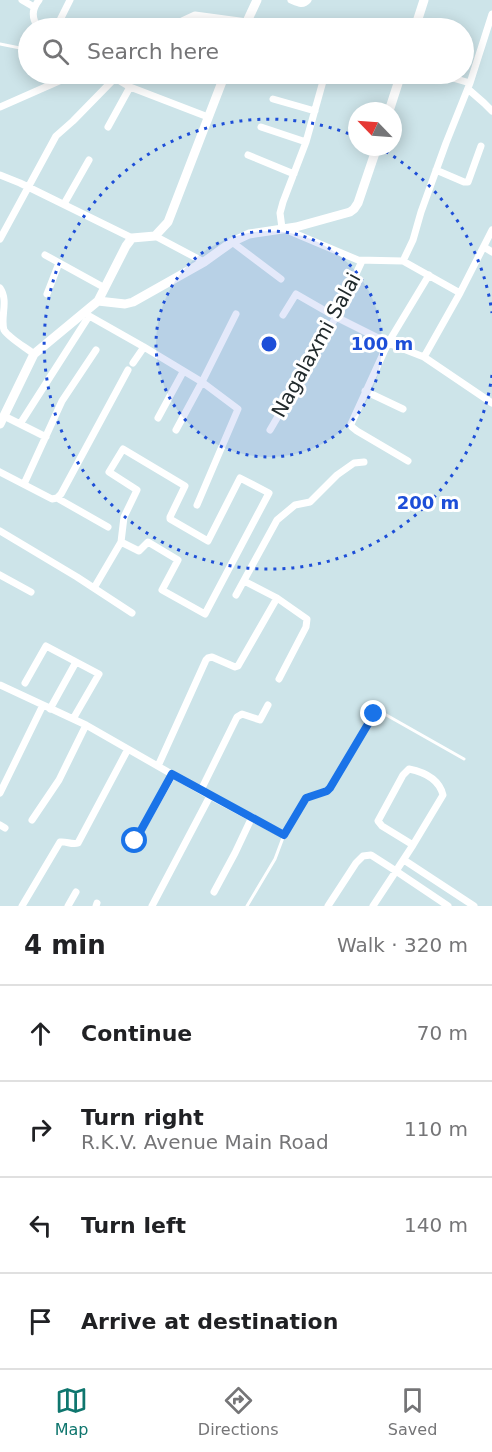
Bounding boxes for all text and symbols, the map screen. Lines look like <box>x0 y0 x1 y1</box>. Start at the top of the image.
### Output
search box <box>18 18 474 84</box>
icon: search <box>39 35 72 68</box>
text: Search here <box>87 39 219 64</box>
north arrow <box>348 102 402 156</box>
street label: Nagalaxmi Salai <box>266 269 366 421</box>
text: 100 m <box>351 333 413 354</box>
centre of rings <box>259 334 279 354</box>
text: 200 m <box>397 492 459 513</box>
route end <box>360 700 386 726</box>
route start <box>121 827 147 853</box>
text: 4 min <box>24 930 106 960</box>
text: Walk · 320 m <box>337 933 468 957</box>
icon: ahead <box>24 1017 57 1050</box>
text: Continue <box>81 1021 192 1046</box>
text: 70 m <box>417 1021 468 1045</box>
text: Turn right <box>81 1105 204 1130</box>
icon: right <box>24 1113 57 1146</box>
text: 110 m <box>404 1117 468 1141</box>
text: R.K.V. Avenue Main Road <box>81 1130 329 1154</box>
icon: left <box>24 1209 57 1242</box>
text: Turn left <box>81 1213 186 1238</box>
text: 140 m <box>404 1213 468 1237</box>
icon: arrive <box>24 1305 57 1338</box>
text: Arrive at destination <box>81 1309 338 1334</box>
tab: Map <box>55 1384 88 1439</box>
tab: Directions <box>198 1384 278 1439</box>
tab: Saved <box>388 1384 437 1439</box>

